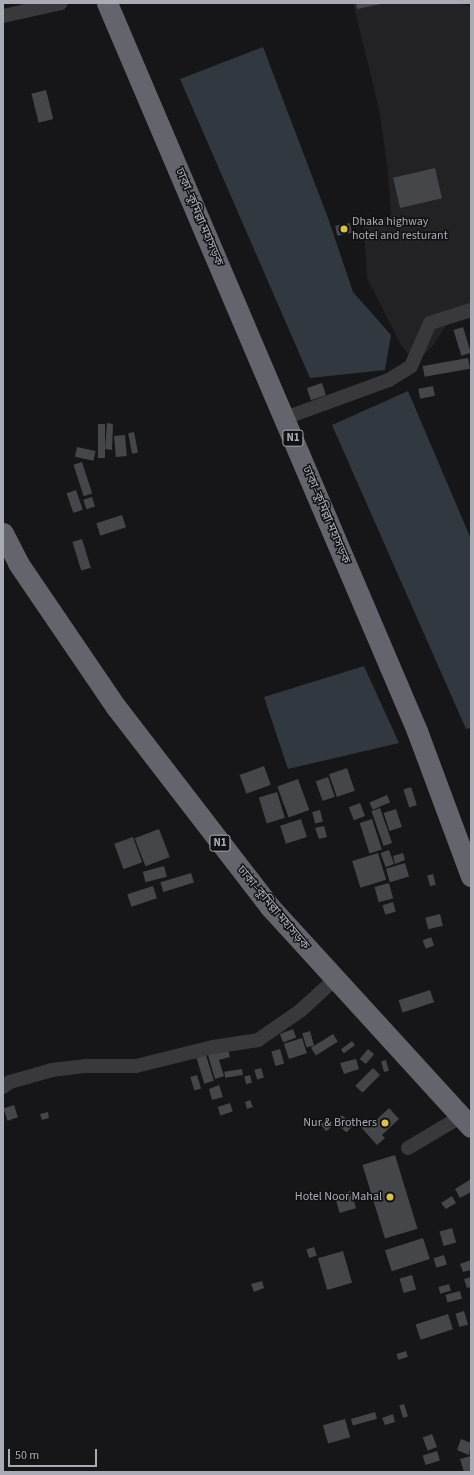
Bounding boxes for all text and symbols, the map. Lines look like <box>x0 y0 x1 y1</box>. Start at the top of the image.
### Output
street label: ঢাকা–কুমিল্লা মহাসড়ক <box>172 166 226 268</box>
place label: Dhaka highway hotel and resturant <box>352 215 448 243</box>
marker: Dhaka highway hotel and resturant <box>339 224 349 234</box>
road number: N1 <box>282 429 304 447</box>
street label: ঢাকা–কুমিল্লা মহাসড়ক <box>299 464 353 566</box>
road number: N1 <box>209 834 231 852</box>
street label: ঢাকা–কুমিল্লা মহাসড়ক <box>234 863 312 953</box>
place label: Nur & Brothers <box>303 1116 377 1130</box>
marker: Nur & Brothers <box>380 1118 390 1128</box>
place label: Hotel Noor Mahal <box>295 1190 382 1204</box>
marker: Hotel Noor Mahal <box>385 1192 395 1202</box>
scale bar <box>10 1441 99 1467</box>
text: 50 m <box>15 1447 39 1464</box>

